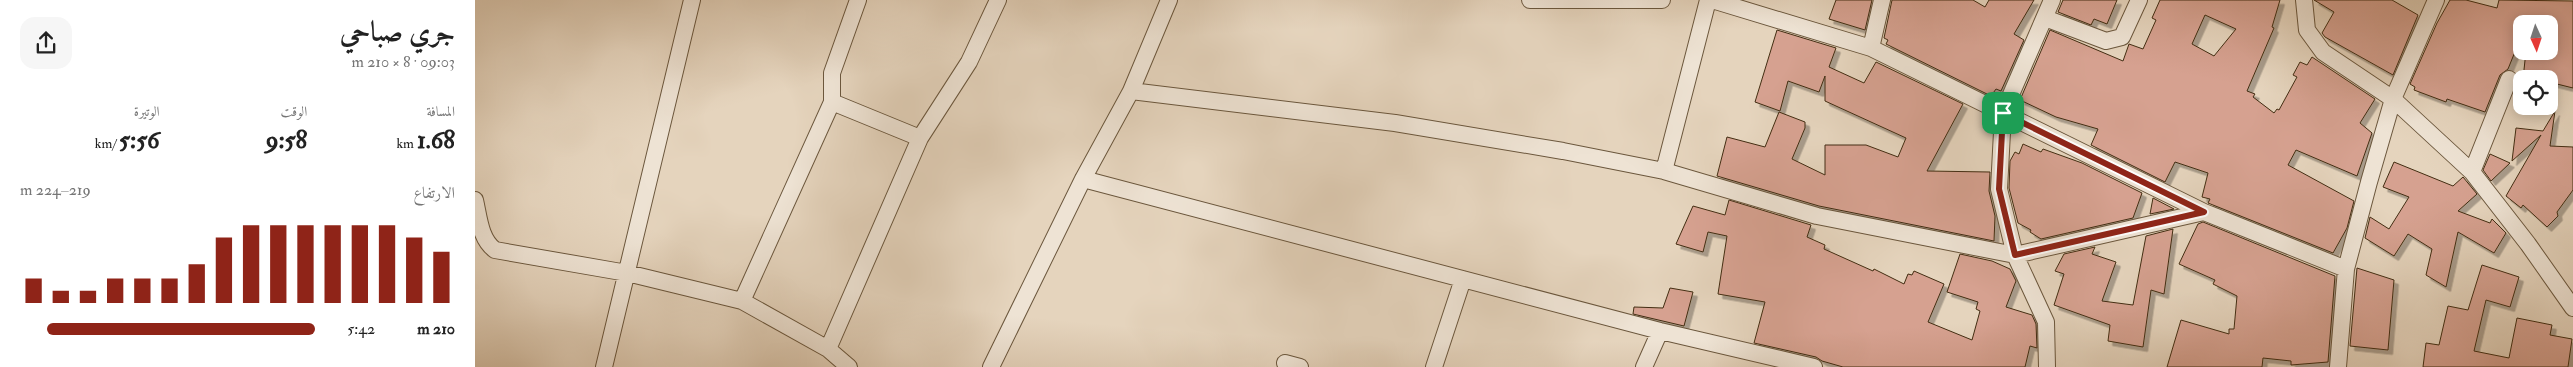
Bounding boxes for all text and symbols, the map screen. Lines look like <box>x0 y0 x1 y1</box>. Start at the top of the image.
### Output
text: جري صباحي <box>340 15 455 50</box>
north arrow <box>2513 15 2557 60</box>
map controls <box>2513 15 2558 115</box>
button: share <box>20 17 72 69</box>
text: 09:03 · 8 × 210 m <box>351 52 455 72</box>
button: locate <box>2513 70 2558 115</box>
pin <box>1982 92 2024 134</box>
icon: arrive <box>1989 99 2017 127</box>
text: الوتيرة <box>134 103 160 120</box>
text: الوقت <box>281 103 307 120</box>
text: المسافة <box>426 103 455 120</box>
text: 5:56 <box>119 125 160 156</box>
text: 9:58 <box>266 125 307 156</box>
text: 1.68 <box>417 125 455 156</box>
text: /km <box>95 135 119 152</box>
text: km <box>396 135 417 152</box>
text: 219–224 m <box>20 180 91 200</box>
text: الارتفاع <box>413 183 455 203</box>
text: 5:42 <box>347 319 375 339</box>
text: 210 m <box>417 319 455 339</box>

